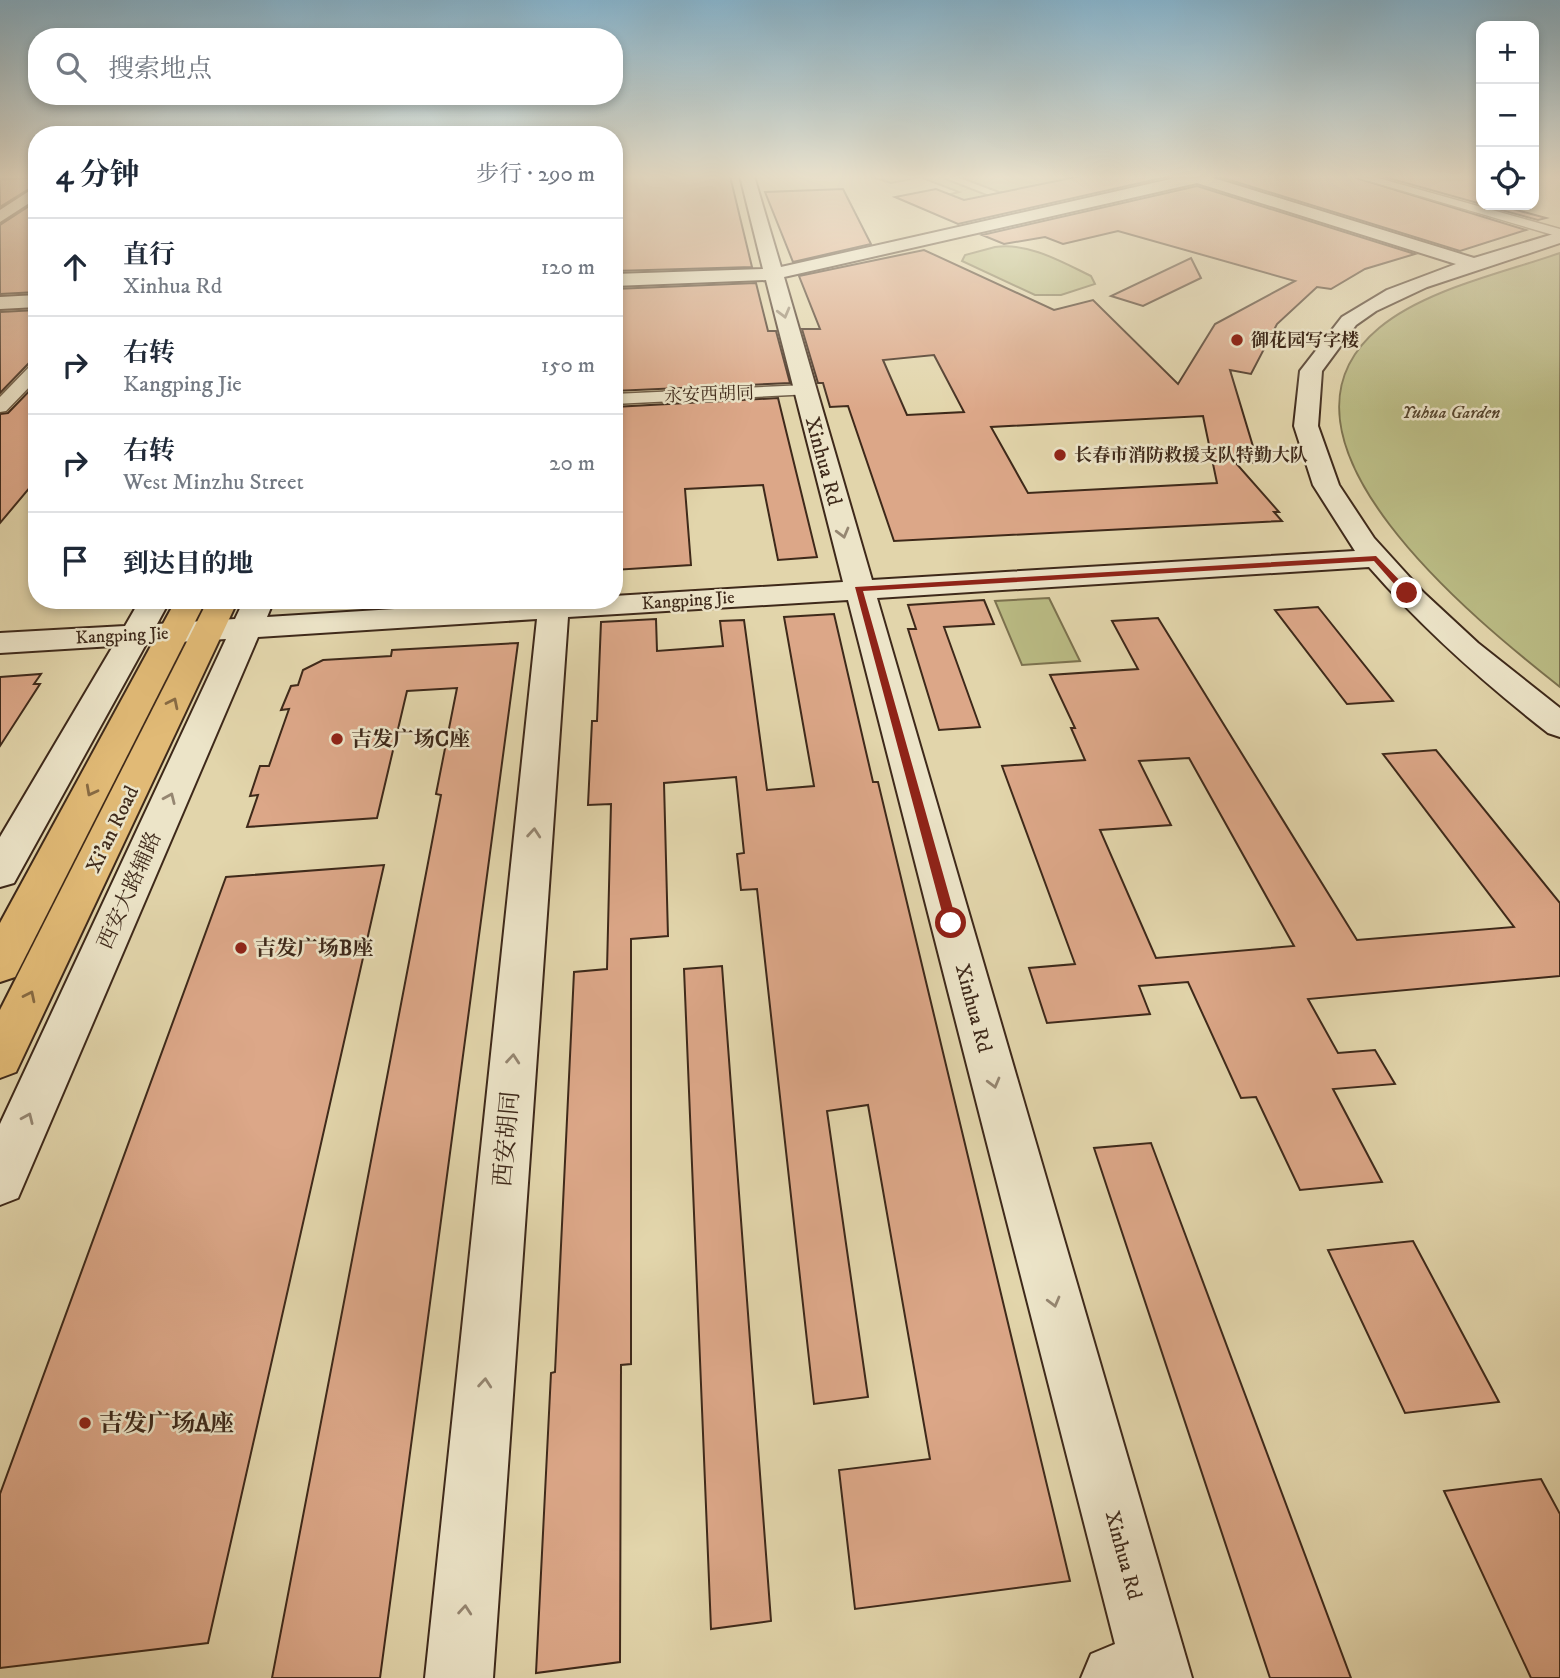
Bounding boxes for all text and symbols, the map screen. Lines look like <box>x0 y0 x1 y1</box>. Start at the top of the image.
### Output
map controls <box>1476 21 1539 210</box>
button: + <box>1476 21 1539 84</box>
search box <box>28 28 623 105</box>
icon: search <box>52 48 90 86</box>
text: 搜索地点 <box>108 53 212 86</box>
button: − <box>1476 84 1539 147</box>
button: locate <box>1476 147 1539 210</box>
text: 4 分钟 <box>56 157 140 194</box>
text: 步行 · 290 m <box>476 160 595 189</box>
text: 直行 <box>123 239 175 272</box>
icon: ahead <box>56 248 94 286</box>
text: 120 m <box>541 253 595 282</box>
text: Xinhua Rd <box>123 272 222 301</box>
one-way arrow <box>776 307 790 319</box>
place label: 御花园写字楼 <box>1251 330 1359 352</box>
marker: 御花园写字楼 <box>1229 332 1245 348</box>
text: 右转 <box>123 337 175 370</box>
icon: right <box>56 346 94 384</box>
text: 150 m <box>541 351 595 380</box>
text: Kangping Jie <box>123 370 242 399</box>
street label: 永安西胡同 <box>664 382 754 408</box>
park label: Yuhua Garden <box>1402 402 1500 424</box>
street label: Xinhua Rd <box>799 414 847 509</box>
text: 右转 <box>123 435 175 468</box>
icon: right <box>56 444 94 482</box>
place label: 长春市消防救援支队特勤大队 <box>1074 445 1308 467</box>
marker: 长春市消防救援支队特勤大队 <box>1052 447 1068 463</box>
text: 20 m <box>549 449 595 478</box>
text: West Minzhu Street <box>123 468 304 497</box>
one-way arrow <box>835 527 849 539</box>
icon: arrive <box>56 542 94 580</box>
text: 到达目的地 <box>123 548 253 581</box>
route end <box>1391 577 1422 608</box>
street label: Kangping Jie <box>641 587 735 615</box>
street label: Kangping Jie <box>75 623 169 649</box>
one-way arrow <box>165 698 179 710</box>
place label: 吉发广场C座 <box>351 727 470 753</box>
marker: 吉发广场C座 <box>329 731 345 747</box>
street label: Xi'an Road <box>81 781 145 877</box>
one-way arrow <box>86 784 99 796</box>
one-way arrow <box>162 793 176 805</box>
one-way arrow <box>526 827 541 838</box>
street label: 西安大路辅路 <box>92 828 167 953</box>
route start <box>935 907 966 938</box>
place label: 吉发广场B座 <box>255 936 373 962</box>
marker: 吉发广场B座 <box>233 940 249 956</box>
street label: Xinhua Rd <box>949 961 997 1056</box>
one-way arrow <box>22 991 36 1003</box>
one-way arrow <box>506 1053 521 1065</box>
one-way arrow <box>986 1077 1000 1089</box>
street label: 西安胡同 <box>488 1090 526 1188</box>
one-way arrow <box>20 1112 34 1125</box>
one-way arrow <box>1046 1296 1061 1308</box>
one-way arrow <box>477 1378 492 1389</box>
place label: 吉发广场A座 <box>99 1409 234 1439</box>
marker: 吉发广场A座 <box>77 1415 93 1431</box>
street label: Xinhua Rd <box>1099 1508 1147 1603</box>
one-way arrow <box>457 1604 472 1615</box>

